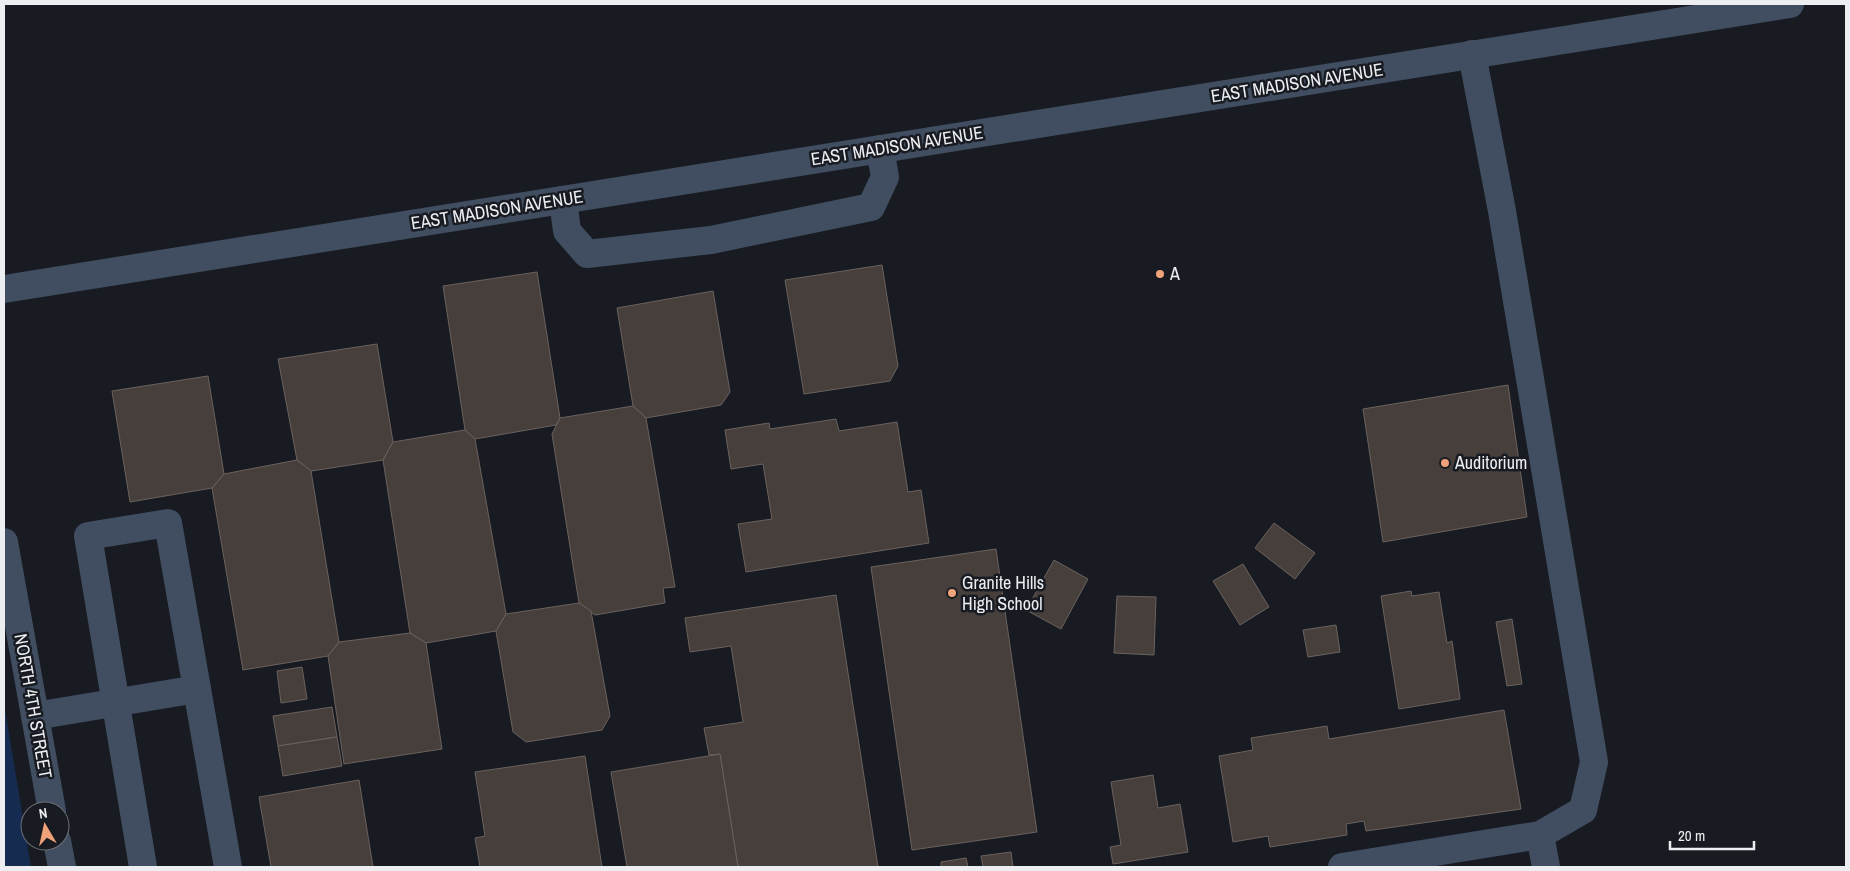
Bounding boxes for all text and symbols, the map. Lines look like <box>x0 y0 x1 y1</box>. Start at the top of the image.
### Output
street label: EAST MADISON AVENUE <box>1209 57 1385 108</box>
street label: EAST MADISON AVENUE <box>809 120 985 171</box>
street label: EAST MADISON AVENUE <box>409 184 585 235</box>
place label: A <box>1169 261 1180 286</box>
marker: A <box>1154 268 1166 280</box>
place label: Auditorium <box>1454 450 1527 475</box>
marker: Auditorium <box>1439 457 1451 469</box>
place label: Granite Hills High School <box>962 570 1044 616</box>
marker: Granite Hills High School <box>946 587 958 599</box>
street label: NORTH 4TH STREET <box>8 632 59 780</box>
north arrow <box>20 801 70 851</box>
text: N <box>37 804 48 823</box>
scale bar <box>1670 818 1754 850</box>
text: 20 m <box>1678 825 1705 846</box>

